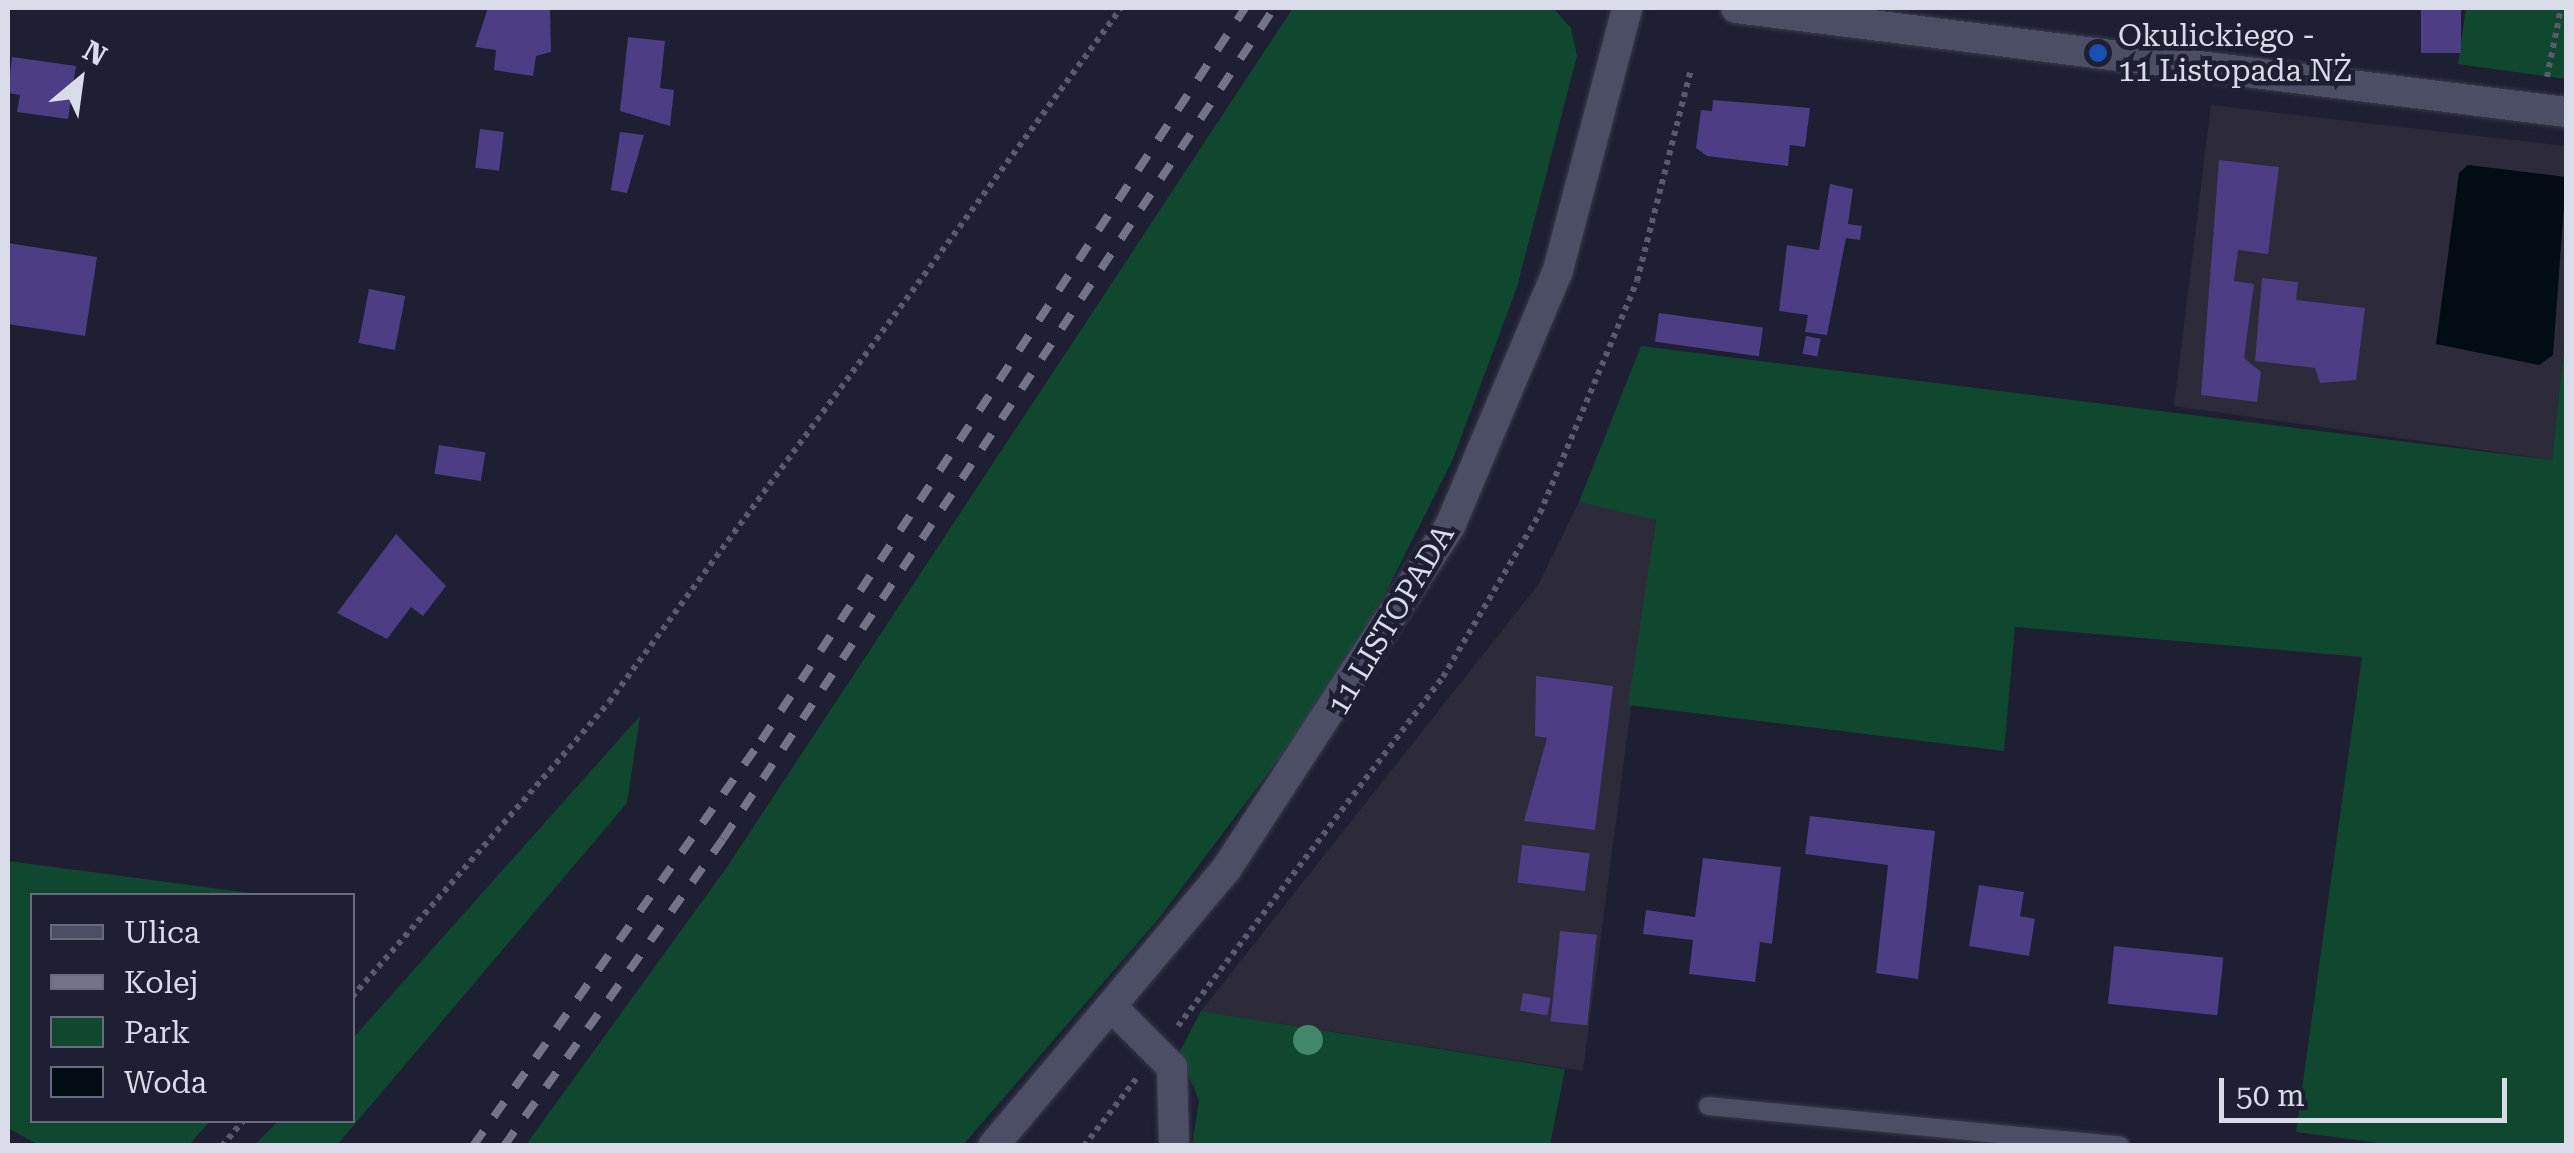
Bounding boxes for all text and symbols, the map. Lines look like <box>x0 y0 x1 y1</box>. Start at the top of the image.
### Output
place label: Okulickiego - 11 Listopada NŻ <box>2118 18 2352 88</box>
north arrow <box>30 30 130 130</box>
text: N <box>77 34 112 73</box>
marker: Okulickiego - 11 Listopada NŻ <box>2087 42 2109 64</box>
street label: 11 LISTOPADA <box>1320 519 1462 721</box>
legend <box>30 893 355 1123</box>
text: Ulica <box>124 915 200 950</box>
text: Kolej <box>124 965 198 1000</box>
text: Park <box>124 1015 190 1050</box>
scale bar <box>2224 1058 2512 1120</box>
text: Woda <box>124 1065 207 1100</box>
text: 50 m <box>2236 1078 2305 1113</box>

